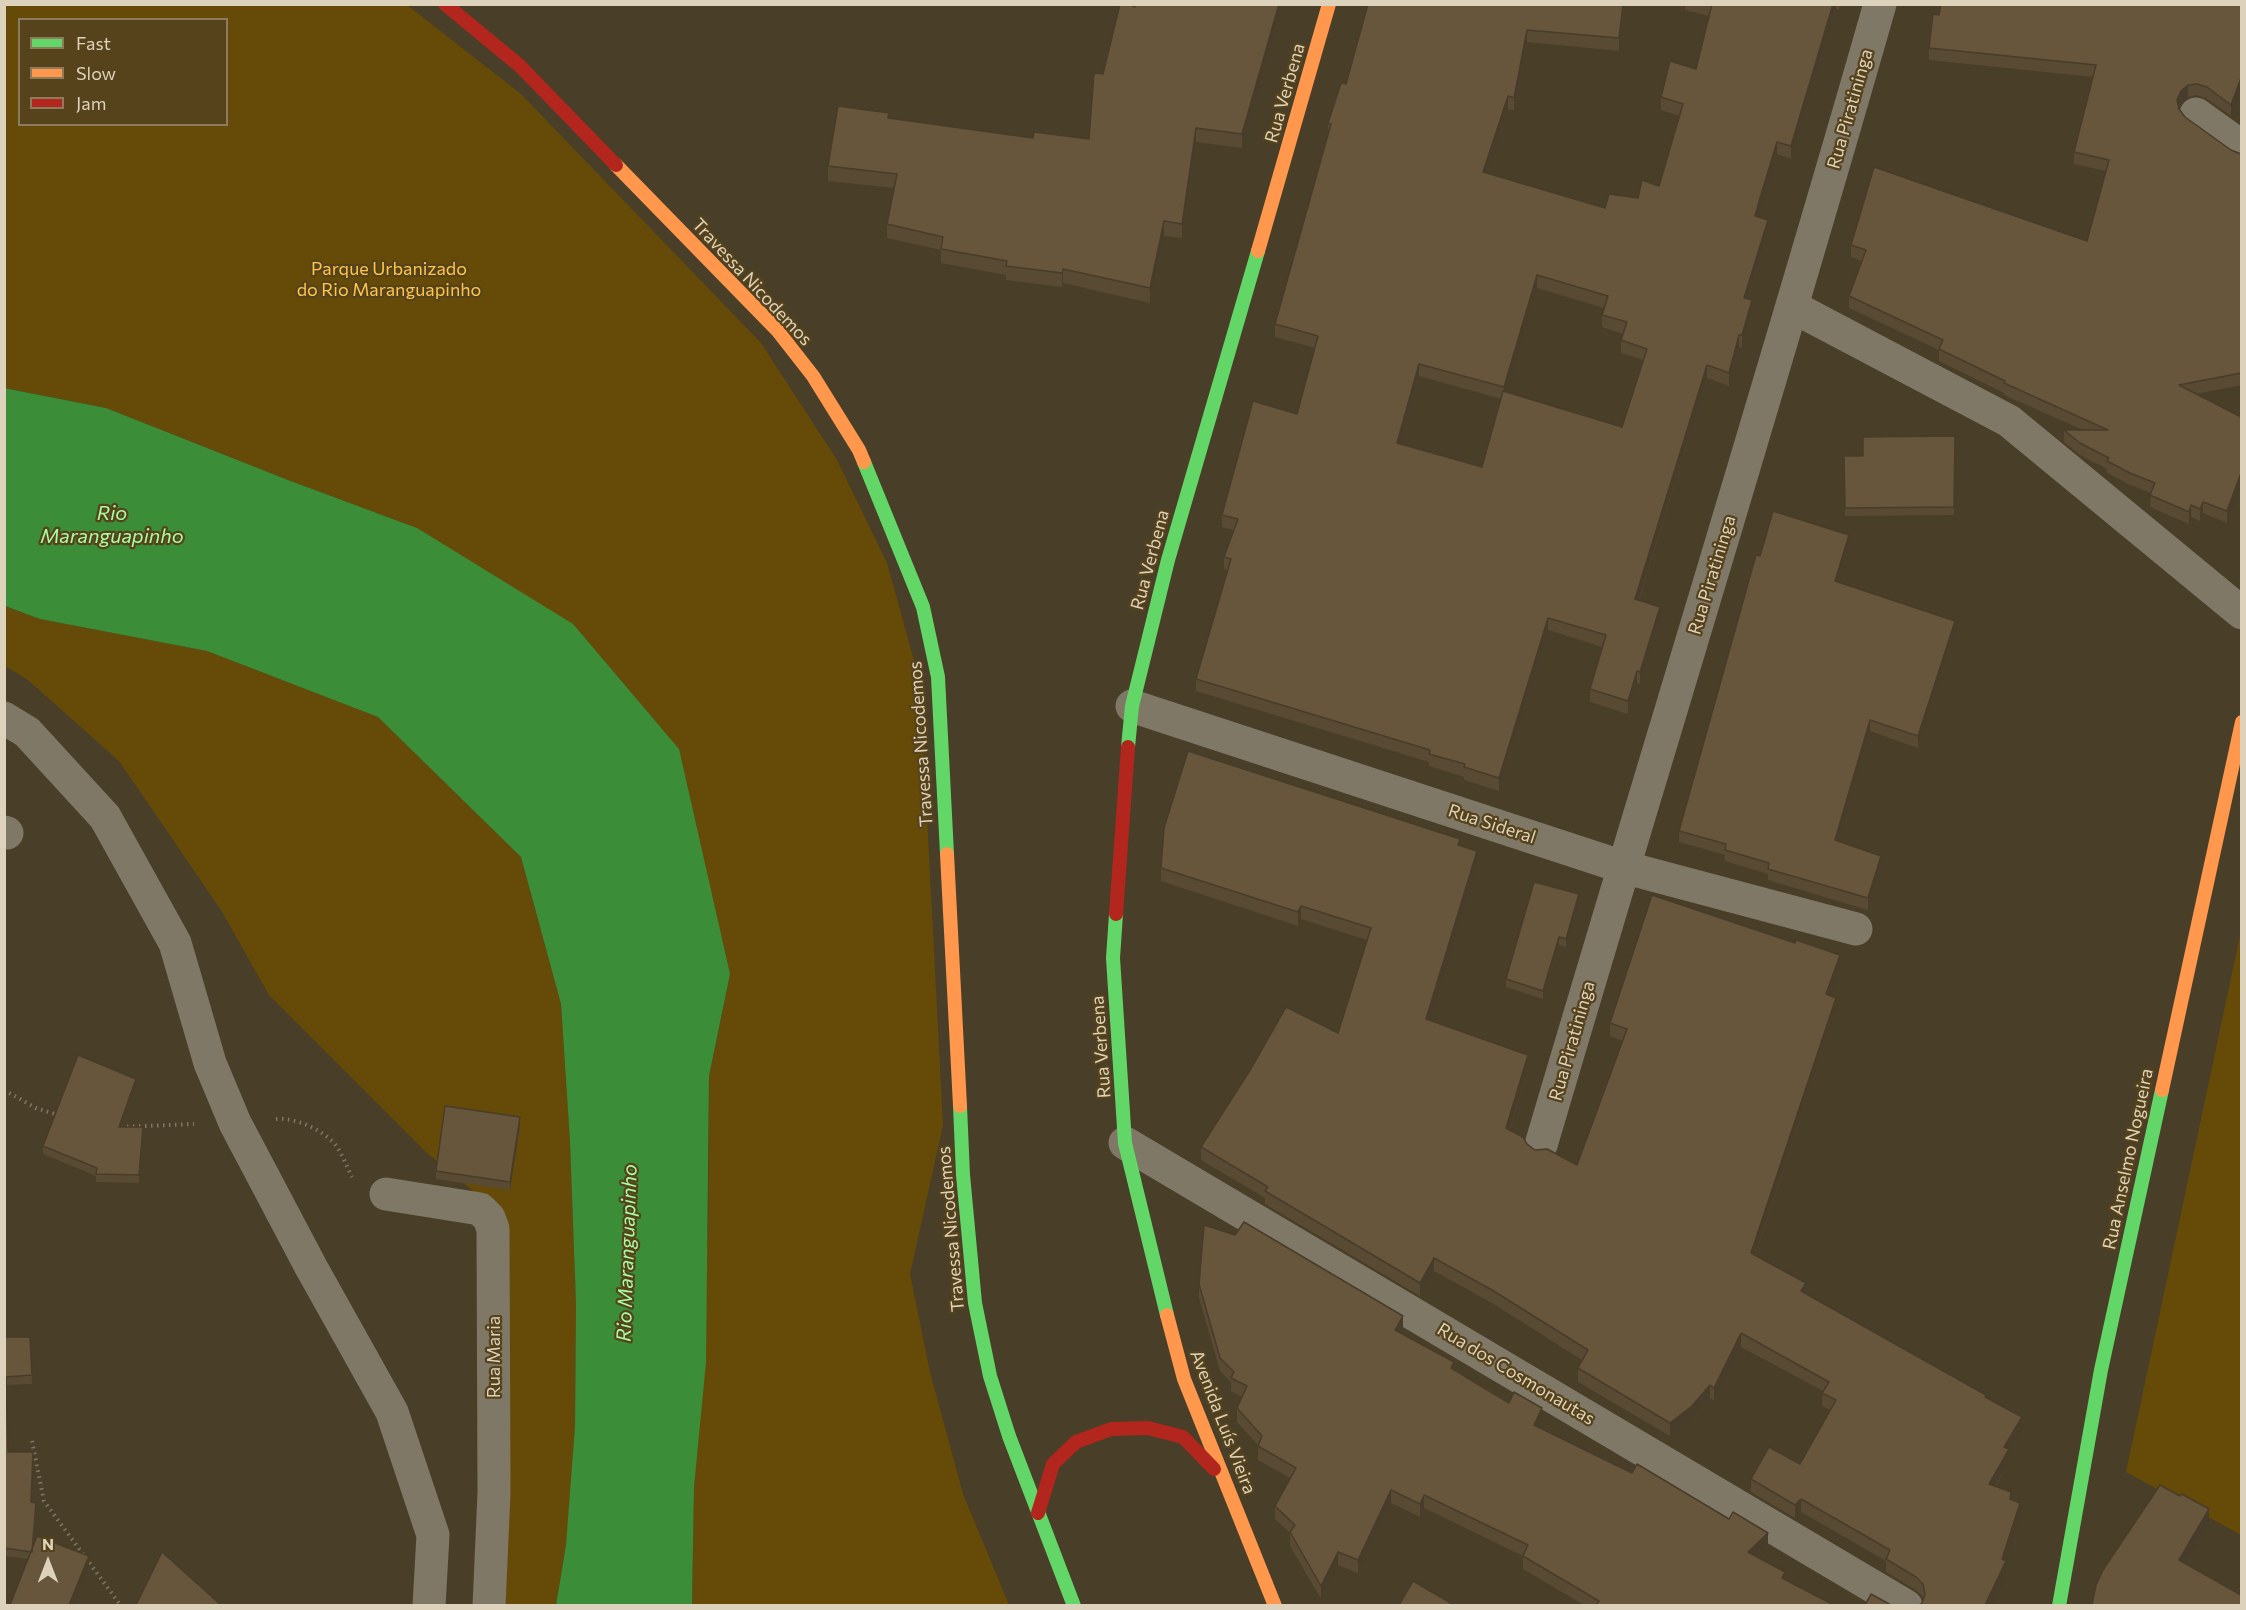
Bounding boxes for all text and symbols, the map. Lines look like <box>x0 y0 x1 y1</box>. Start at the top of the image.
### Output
legend <box>18 18 228 126</box>
text: Fast <box>76 32 111 54</box>
street label: Rua Verbena <box>1260 41 1310 145</box>
street label: Rua Piratininga <box>1823 47 1877 171</box>
text: Slow <box>76 62 116 84</box>
text: Jam <box>76 92 106 114</box>
street label: Travessa Nicodemos <box>687 214 817 350</box>
park label: Parque Urbanizado do Rio Maranguapinho <box>297 258 481 300</box>
water label: Rio Maranguapinho <box>40 501 184 548</box>
street label: Rua Verbena <box>1126 508 1174 612</box>
street label: Rua Piratininga <box>1684 513 1740 637</box>
street label: Travessa Nicodemos <box>904 660 938 828</box>
street label: Rua Sideral <box>1445 800 1539 848</box>
street label: Rua Piratininga <box>1545 979 1599 1103</box>
street label: Rua Verbena <box>1087 995 1115 1099</box>
street label: Rua Anselmo Nogueira <box>2098 1067 2158 1251</box>
street label: Travessa Nicodemos <box>933 1145 969 1313</box>
water label: Rio Maranguapinho <box>612 1164 642 1342</box>
street label: Rua Maria <box>483 1316 505 1398</box>
street label: Rua dos Cosmonautas <box>1433 1318 1599 1430</box>
street label: Avenida Luís Vieira <box>1186 1347 1260 1497</box>
north arrow <box>18 1532 78 1592</box>
text: N <box>42 1534 54 1553</box>

